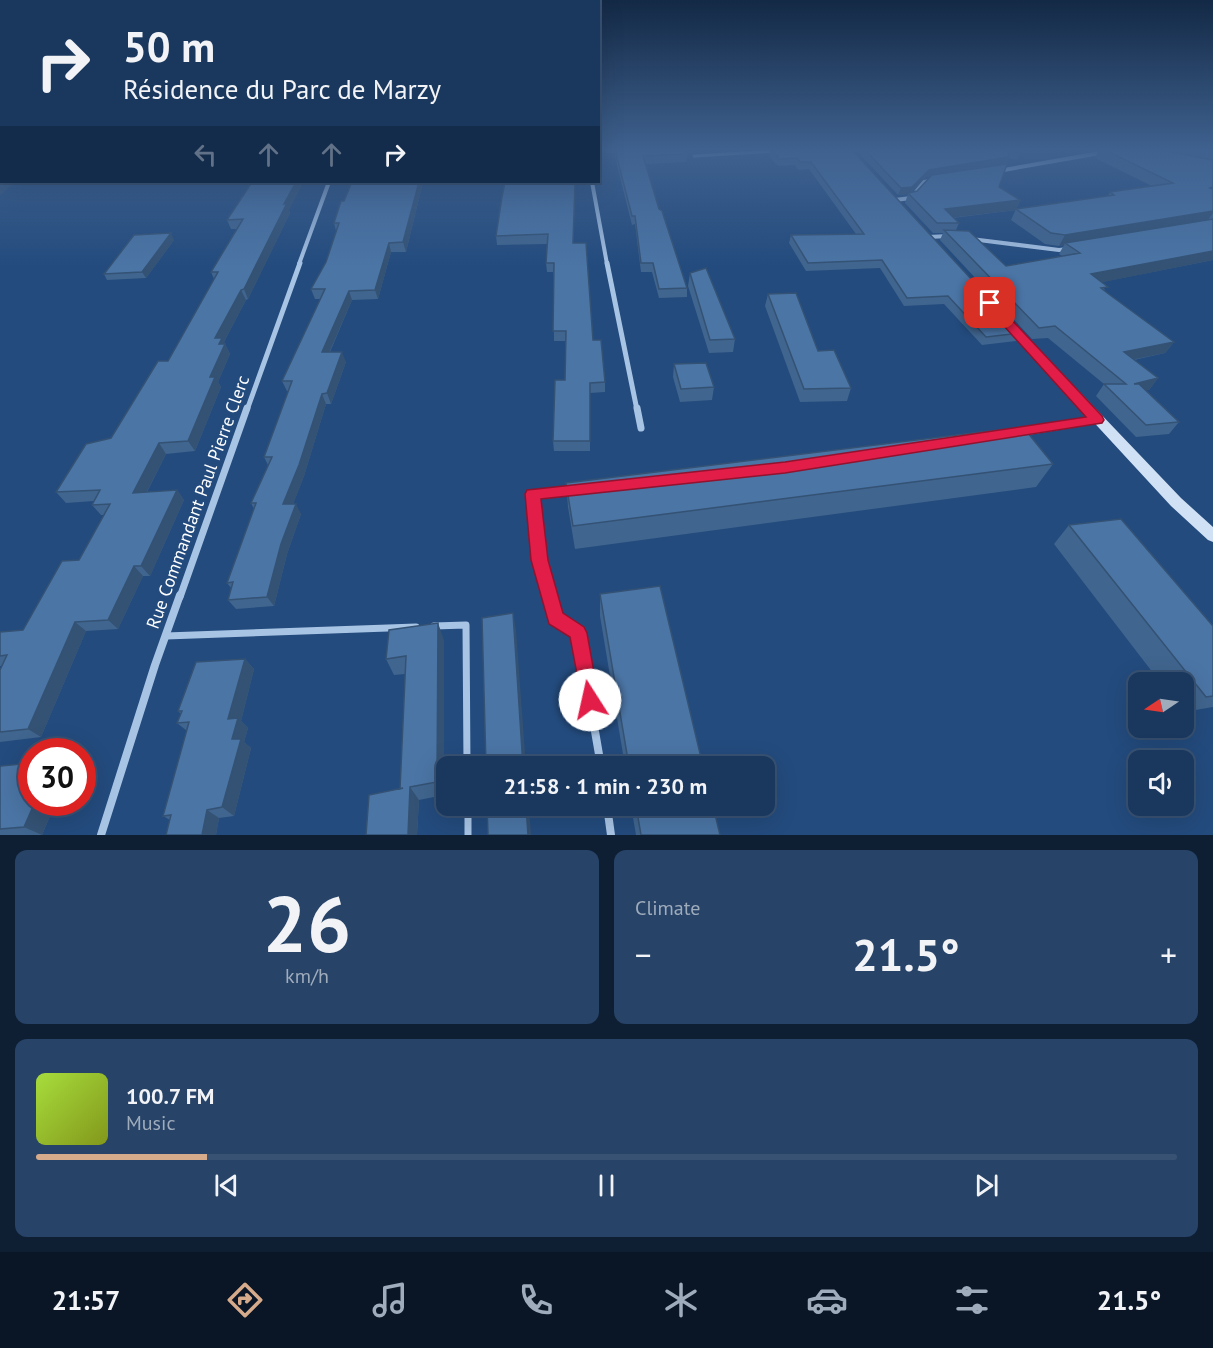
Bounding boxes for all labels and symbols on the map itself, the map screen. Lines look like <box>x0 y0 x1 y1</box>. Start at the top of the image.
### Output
pin <box>964 277 1015 328</box>
street label: Rue Commandant Paul Pierre Clerc <box>141 372 254 632</box>
position arrow <box>558 668 622 732</box>
north arrow <box>1128 672 1194 738</box>
speed limit sign: 30 <box>18 738 96 816</box>

